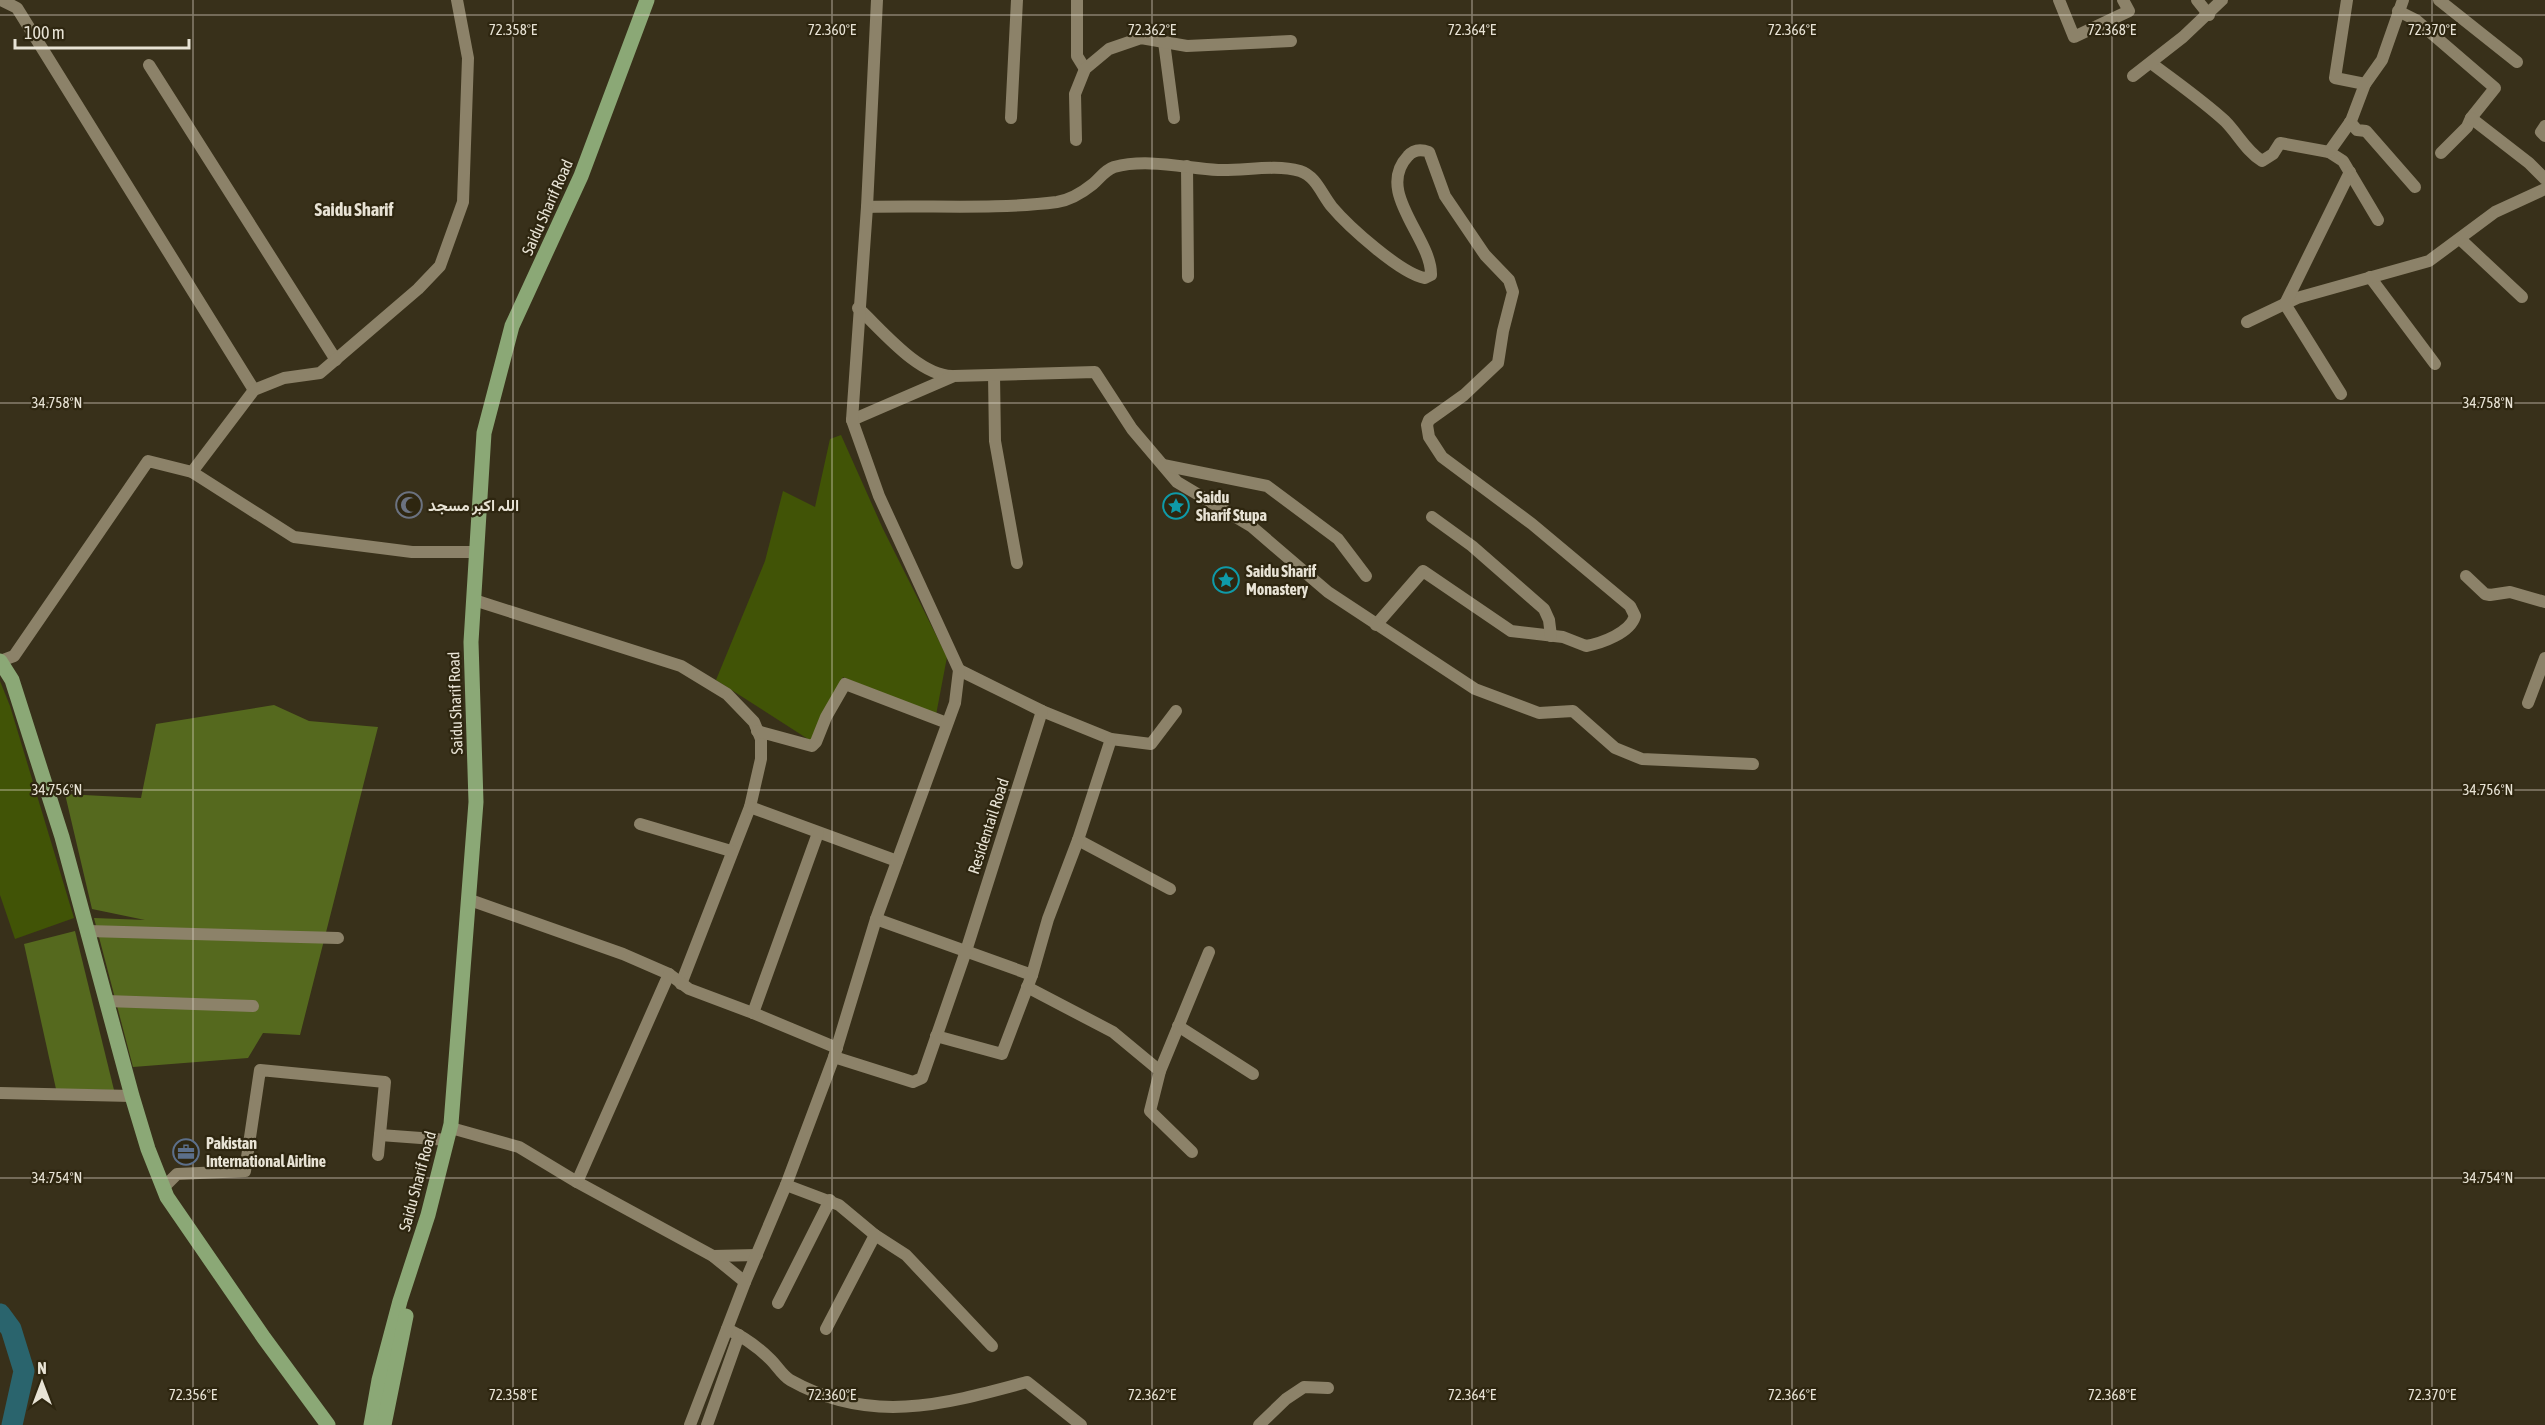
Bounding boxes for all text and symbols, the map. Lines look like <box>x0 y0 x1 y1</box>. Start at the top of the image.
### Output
scale bar <box>15 12 189 50</box>
text: 72.358°E <box>489 21 538 38</box>
text: 72.360°E <box>808 21 857 38</box>
text: 72.362°E <box>1128 21 1177 38</box>
text: 72.364°E <box>1448 21 1497 38</box>
text: 72.366°E <box>1768 21 1817 38</box>
text: 72.368°E <box>2088 21 2137 38</box>
text: 72.370°E <box>2408 21 2457 38</box>
text: 100 m <box>24 22 65 43</box>
street label: Saidu Sharif Road <box>518 156 576 258</box>
district label: Saidu Sharif <box>315 199 394 220</box>
text: 34.758°N <box>32 394 82 411</box>
text: 34.758°N <box>2463 394 2513 411</box>
place label: Saidu Sharif Stupa <box>1196 488 1267 524</box>
mosque icon: اللہ اکبر مسجد <box>394 490 424 520</box>
place icon: Saidu Sharif Stupa <box>1161 491 1191 521</box>
place label: اللہ اکبر مسجد <box>428 496 519 516</box>
place label: Saidu Sharif Monastery <box>1246 562 1317 598</box>
place icon: Saidu Sharif Monastery <box>1211 565 1241 595</box>
street label: Saidu Sharif Road <box>444 651 466 755</box>
street label: Residentail Road <box>964 776 1012 876</box>
text: 34.756°N <box>32 781 82 798</box>
text: 34.756°N <box>2463 781 2513 798</box>
street label: Saidu Sharif Road <box>395 1129 439 1233</box>
place label: Pakistan International Airline <box>206 1134 326 1170</box>
office icon: Pakistan International Airline <box>171 1137 201 1167</box>
text: 34.754°N <box>32 1169 82 1186</box>
text: 34.754°N <box>2463 1169 2513 1186</box>
north arrow <box>12 1353 72 1413</box>
text: N <box>37 1359 47 1377</box>
text: 72.356°E <box>169 1386 218 1403</box>
text: 72.358°E <box>489 1386 538 1403</box>
text: 72.360°E <box>808 1386 857 1403</box>
text: 72.362°E <box>1128 1386 1177 1403</box>
text: 72.364°E <box>1448 1386 1497 1403</box>
text: 72.366°E <box>1768 1386 1817 1403</box>
text: 72.368°E <box>2088 1386 2137 1403</box>
text: 72.370°E <box>2408 1386 2457 1403</box>

